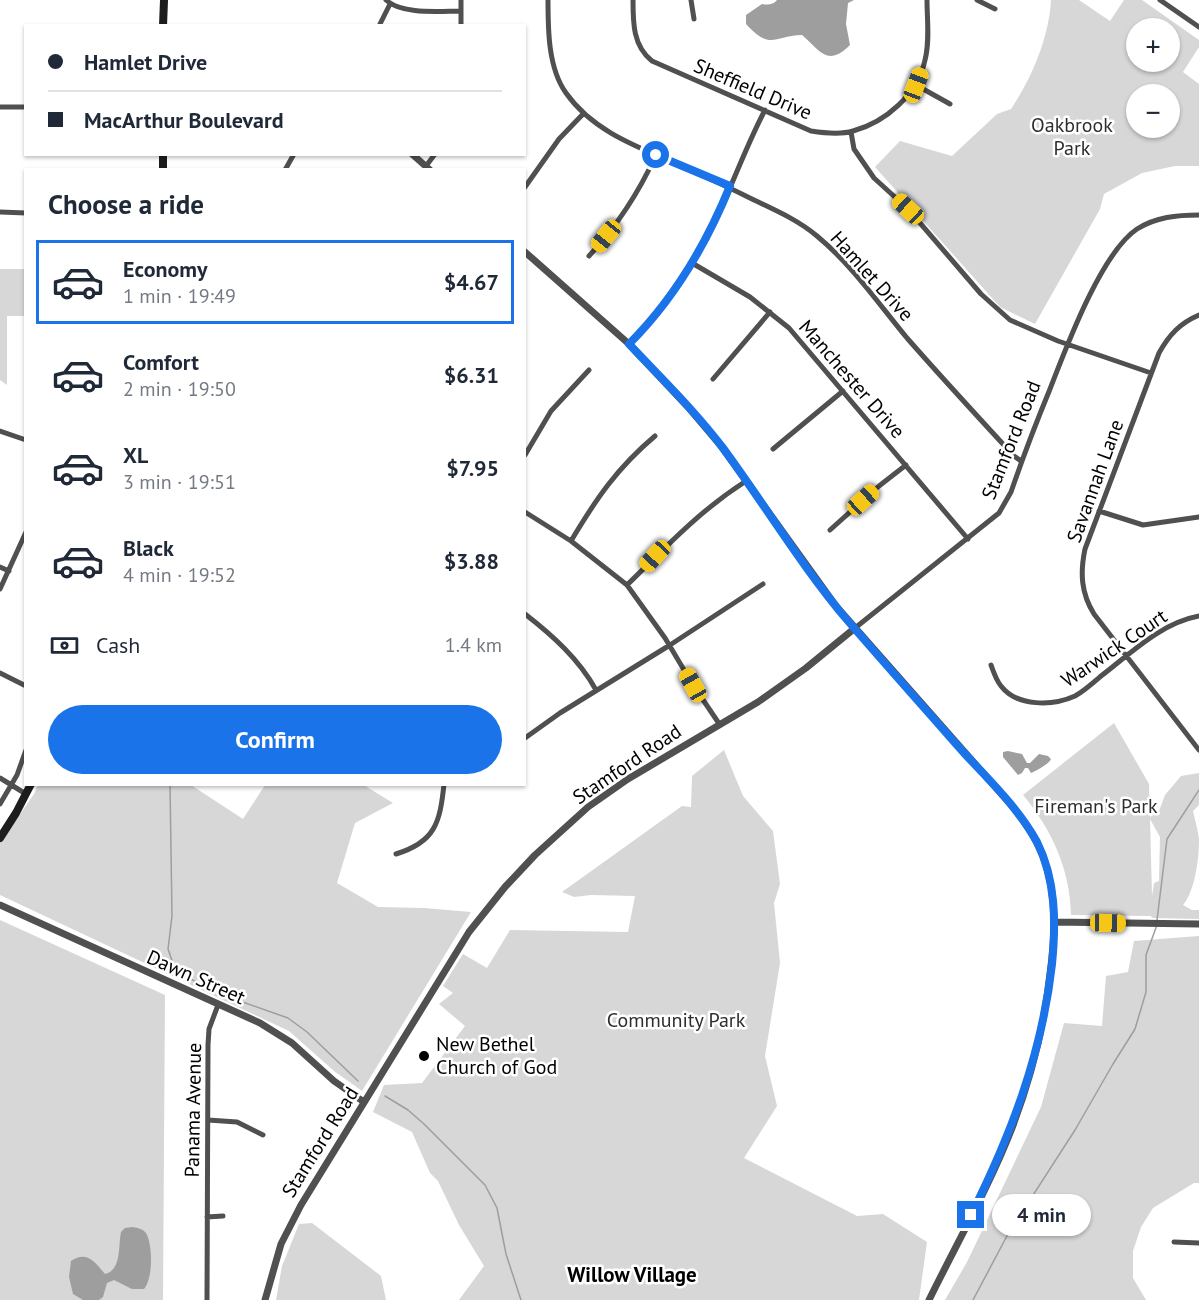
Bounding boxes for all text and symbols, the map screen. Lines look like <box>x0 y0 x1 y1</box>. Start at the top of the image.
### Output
map controls <box>1126 18 1180 138</box>
button: + <box>1126 18 1180 72</box>
text: Hamlet Drive <box>84 48 207 76</box>
street label: Sheffield Drive <box>690 52 816 126</box>
car <box>901 65 931 105</box>
button: − <box>1126 84 1180 138</box>
text: MacArthur Boulevard <box>84 106 284 134</box>
park label: Oakbrook Park <box>1031 112 1113 161</box>
route start <box>642 141 669 168</box>
text: Choose a ride <box>48 187 204 221</box>
car <box>889 190 927 228</box>
car <box>588 216 624 256</box>
street label: Hamlet Drive <box>825 225 919 327</box>
icon: car <box>51 255 105 309</box>
text: Economy <box>123 255 207 283</box>
text: $4.67 <box>444 268 499 296</box>
text: 1 min · 19:49 <box>123 283 236 309</box>
street label: Manchester Drive <box>793 314 911 444</box>
icon: car <box>51 348 105 402</box>
text: Comfort <box>123 348 199 376</box>
text: $6.31 <box>444 361 499 389</box>
text: 2 min · 19:50 <box>123 376 236 402</box>
street label: Stamford Road <box>975 377 1047 503</box>
street label: Savannah Lane <box>1061 416 1129 546</box>
icon: car <box>51 441 105 495</box>
text: XL <box>123 441 148 469</box>
text: $7.95 <box>446 454 499 482</box>
text: 3 min · 19:51 <box>123 469 236 495</box>
car <box>844 481 882 519</box>
icon: car <box>51 534 105 588</box>
text: Black <box>123 534 174 562</box>
car <box>636 537 674 575</box>
text: $3.88 <box>444 547 499 575</box>
text: 4 min · 19:52 <box>123 562 236 588</box>
street label: Warwick Court <box>1056 603 1172 693</box>
icon: cash <box>48 629 81 662</box>
text: Cash <box>96 631 140 659</box>
text: 1.4 km <box>445 632 502 658</box>
car <box>676 665 710 705</box>
button: Confirm <box>48 705 502 774</box>
street label: Stamford Road <box>568 718 686 810</box>
park label: Fireman's Park <box>1034 793 1158 819</box>
car <box>1090 914 1126 932</box>
street label: Dawn Street <box>143 944 249 1010</box>
park label: Community Park <box>607 1007 746 1033</box>
place label: New Bethel Church of God <box>436 1031 557 1080</box>
street label: Panama Avenue <box>179 1042 207 1178</box>
marker: New Bethel Church of God <box>417 1049 431 1063</box>
street label: Stamford Road <box>276 1082 364 1202</box>
callout: 4 min <box>992 1194 1091 1236</box>
route end <box>957 1201 984 1228</box>
text: 4 min <box>1017 1202 1066 1228</box>
district label: Willow Village <box>567 1261 697 1288</box>

